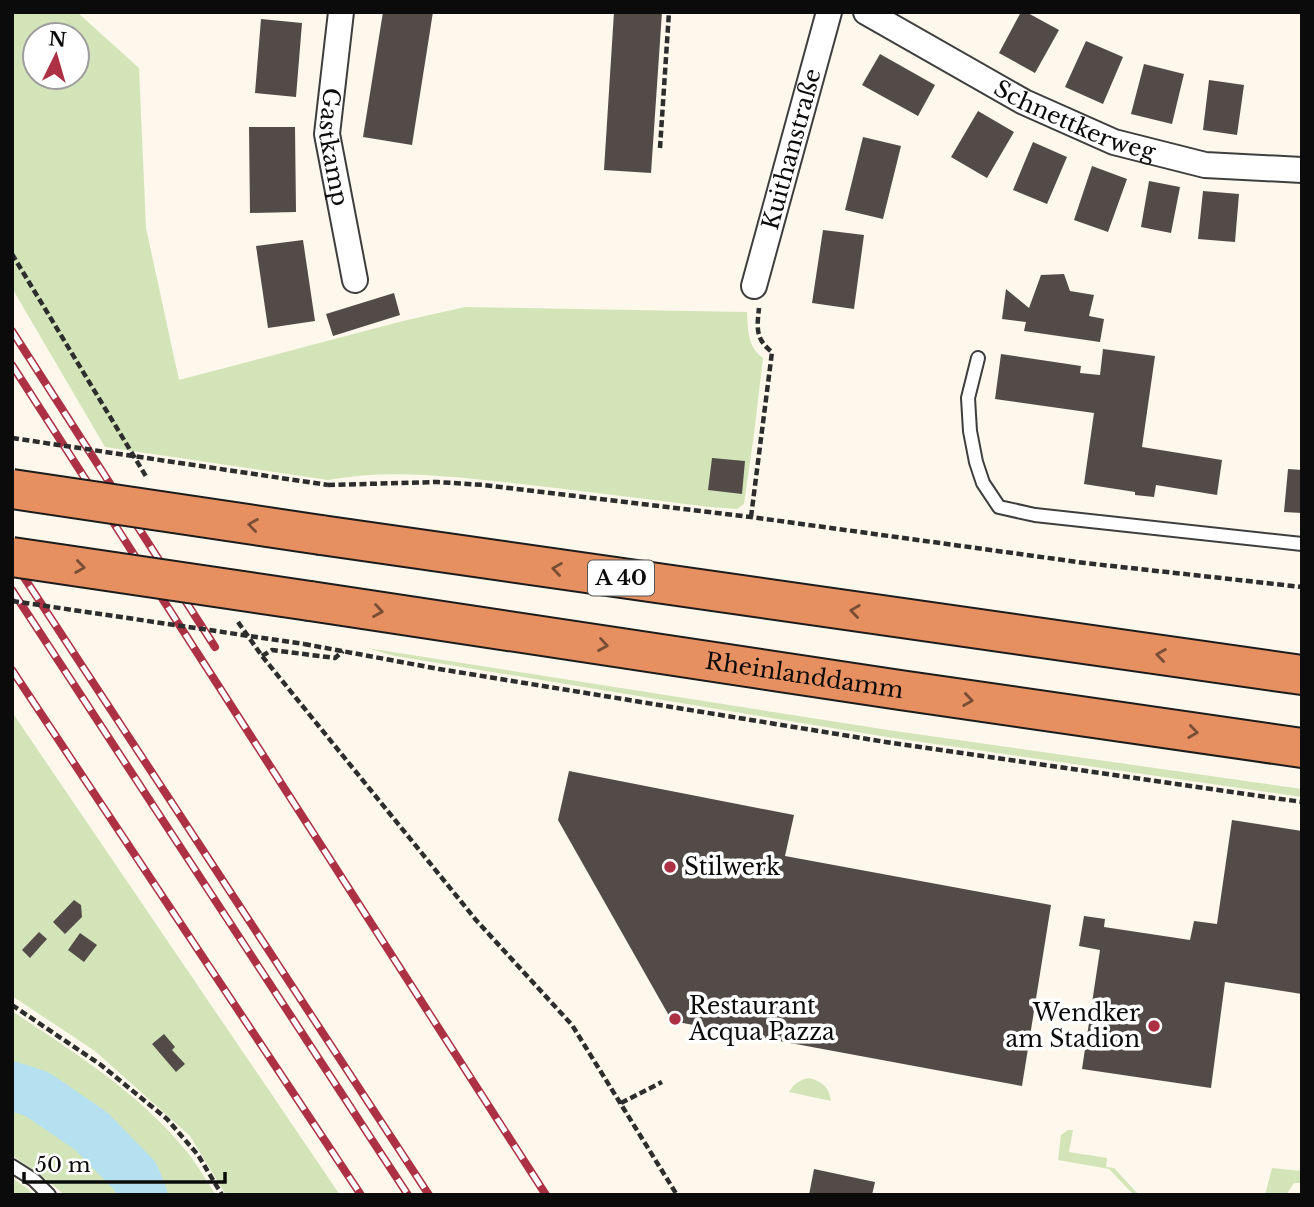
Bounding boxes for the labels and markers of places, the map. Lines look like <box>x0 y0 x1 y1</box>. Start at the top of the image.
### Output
place label: Stilwerk <box>684 853 781 881</box>
marker: Stilwerk <box>662 859 678 875</box>
place label: Restaurant Acqua Pazza <box>688 992 835 1046</box>
place label: Wendker am Stadion <box>1006 999 1140 1053</box>
marker: Restaurant Acqua Pazza <box>667 1011 683 1027</box>
marker: Wendker am Stadion <box>1146 1018 1162 1034</box>

